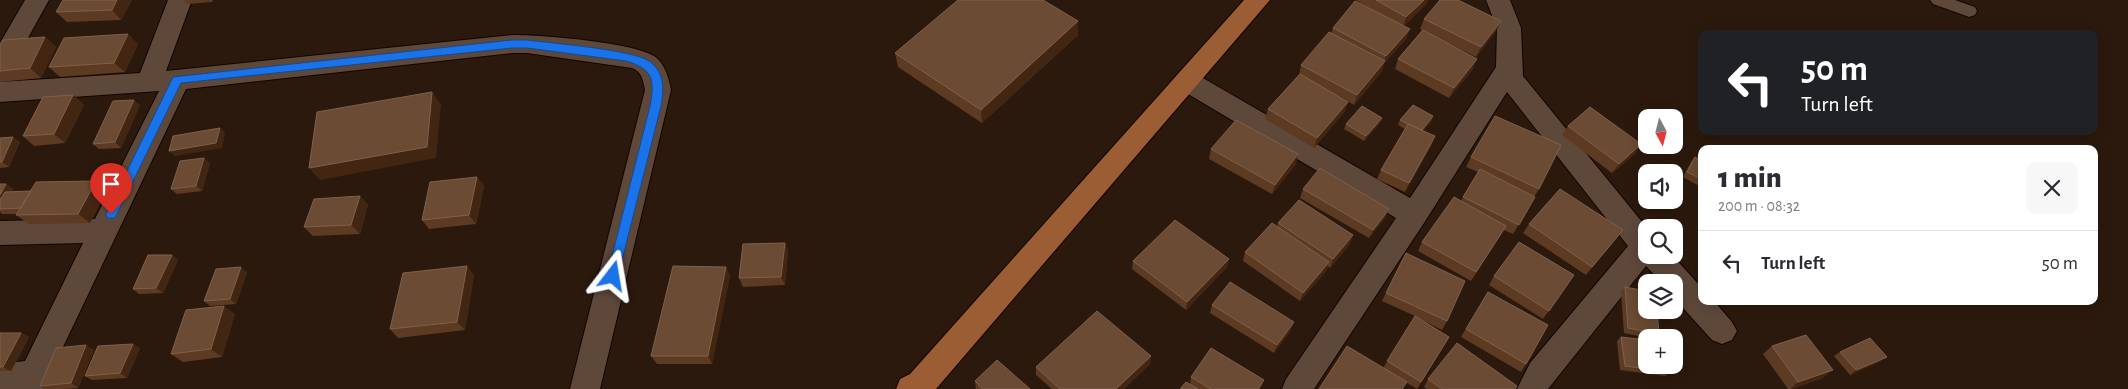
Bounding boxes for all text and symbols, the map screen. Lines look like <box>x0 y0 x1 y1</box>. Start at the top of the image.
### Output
icon: left <box>1718 50 1783 115</box>
text: 50 m <box>1801 52 1868 87</box>
text: Turn left <box>1801 93 1873 115</box>
north arrow <box>1638 109 1682 154</box>
map controls <box>1638 109 1683 374</box>
button: close <box>2026 162 2078 214</box>
pin <box>90 163 132 214</box>
text: 1 min <box>1718 163 1782 193</box>
button: sound <box>1638 164 1683 209</box>
icon: arrive <box>97 170 125 198</box>
text: 200 m · 08:32 <box>1718 198 1800 214</box>
button: search <box>1638 219 1683 264</box>
position arrow <box>586 249 638 301</box>
icon: left <box>1718 249 1746 277</box>
text: Turn left <box>1761 254 1825 273</box>
text: 50 m <box>2042 254 2078 273</box>
button: layers <box>1638 274 1683 319</box>
button: + <box>1638 329 1683 374</box>

